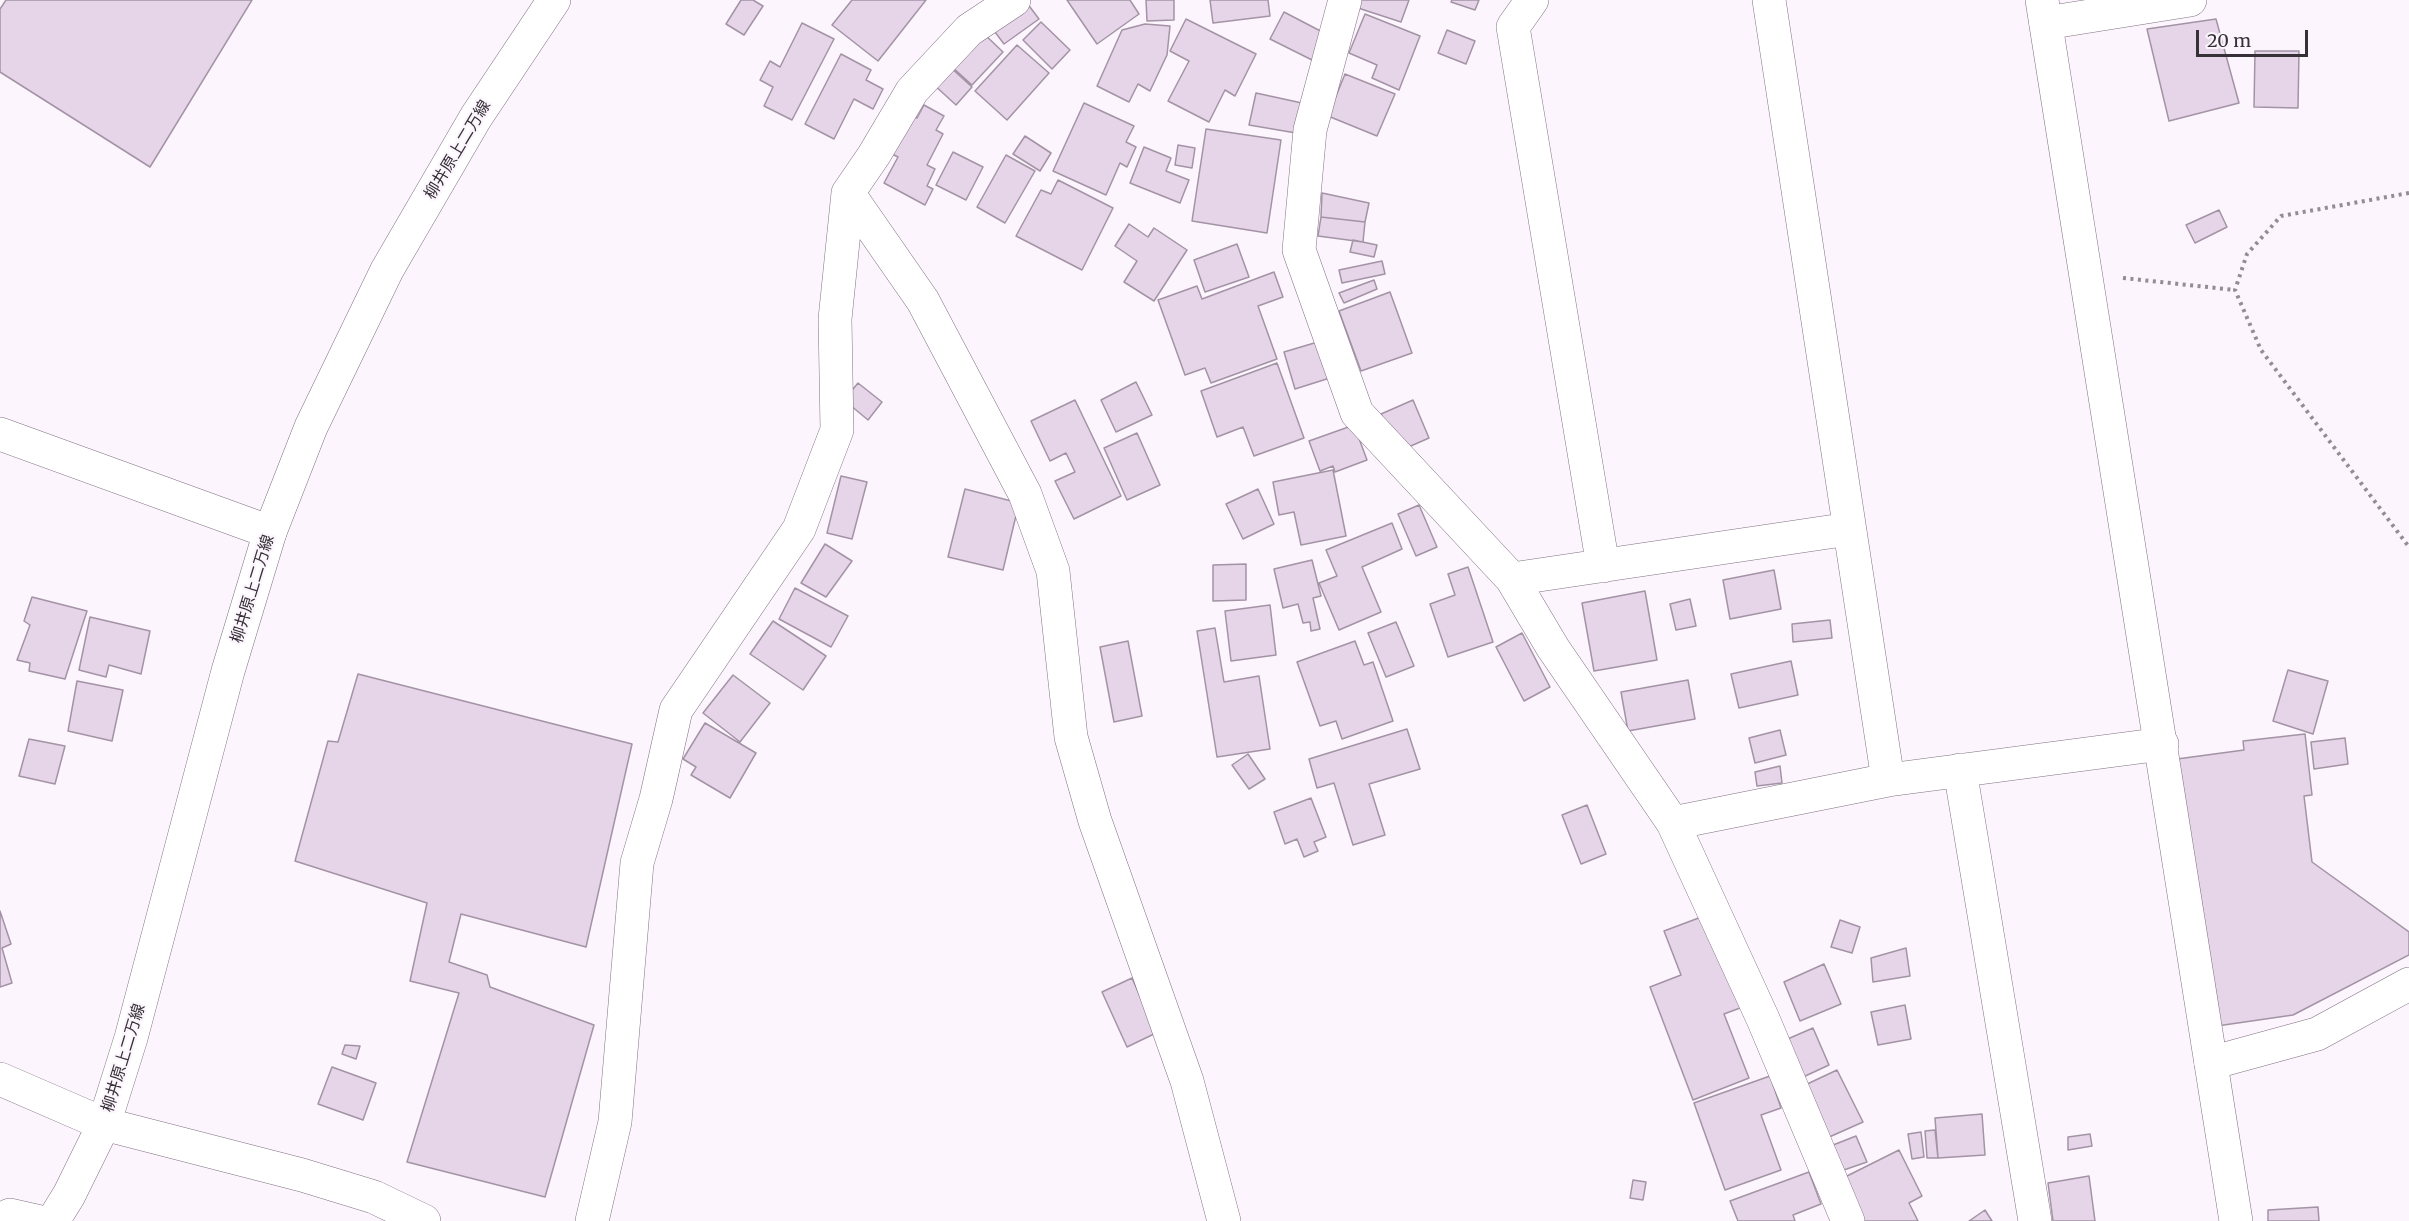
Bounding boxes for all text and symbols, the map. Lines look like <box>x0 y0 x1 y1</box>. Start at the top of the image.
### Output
scale bar <box>2199 18 2312 56</box>
text: 20 m <box>2207 29 2251 52</box>
street label: 柳井原上二万線 <box>421 97 495 203</box>
street label: 柳井原上二万線 <box>227 533 279 645</box>
street label: 柳井原上二万線 <box>98 1002 150 1114</box>

